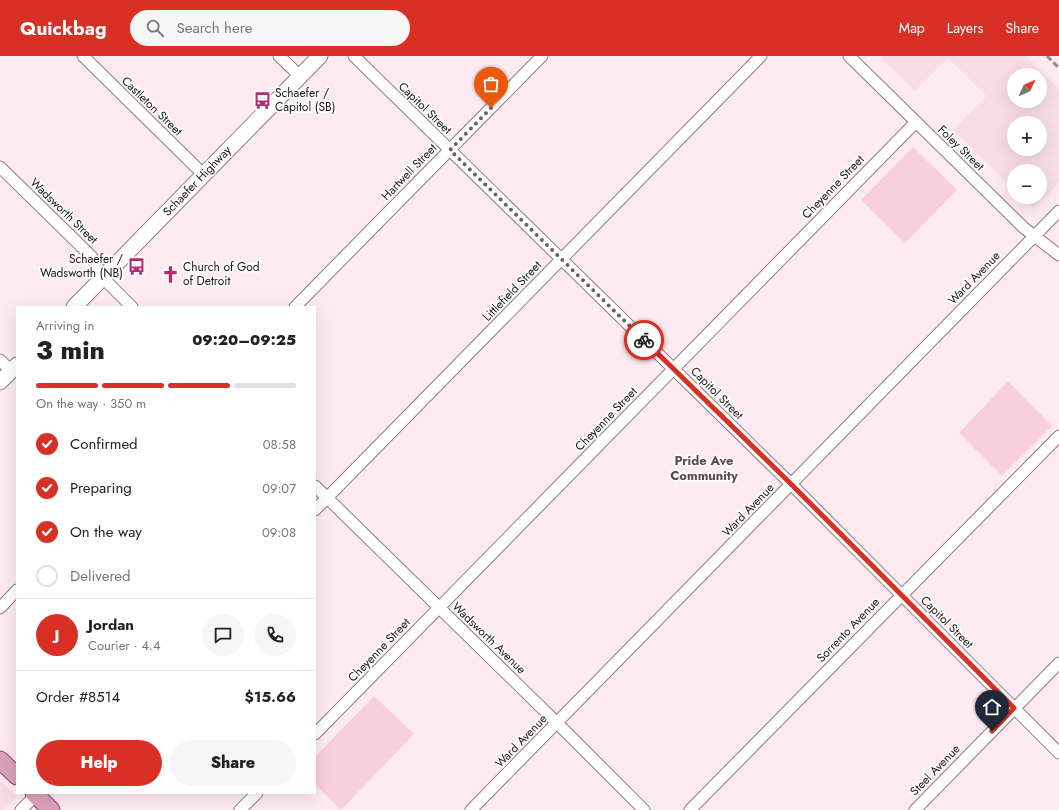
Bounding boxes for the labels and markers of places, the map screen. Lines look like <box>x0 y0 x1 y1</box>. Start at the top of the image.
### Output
pin <box>474 67 508 108</box>
place label: Schaefer / Capitol (SB) <box>275 84 335 116</box>
bus stop icon: Schaefer / Capitol (SB) <box>252 90 272 110</box>
place label: Schaefer / Wadsworth (NB) <box>40 250 123 282</box>
bus stop icon: Schaefer / Wadsworth (NB) <box>126 256 146 276</box>
place label: Church of God of Detroit <box>183 258 260 290</box>
church icon: Church of God of Detroit <box>160 264 180 284</box>
pin <box>975 690 1009 731</box>

